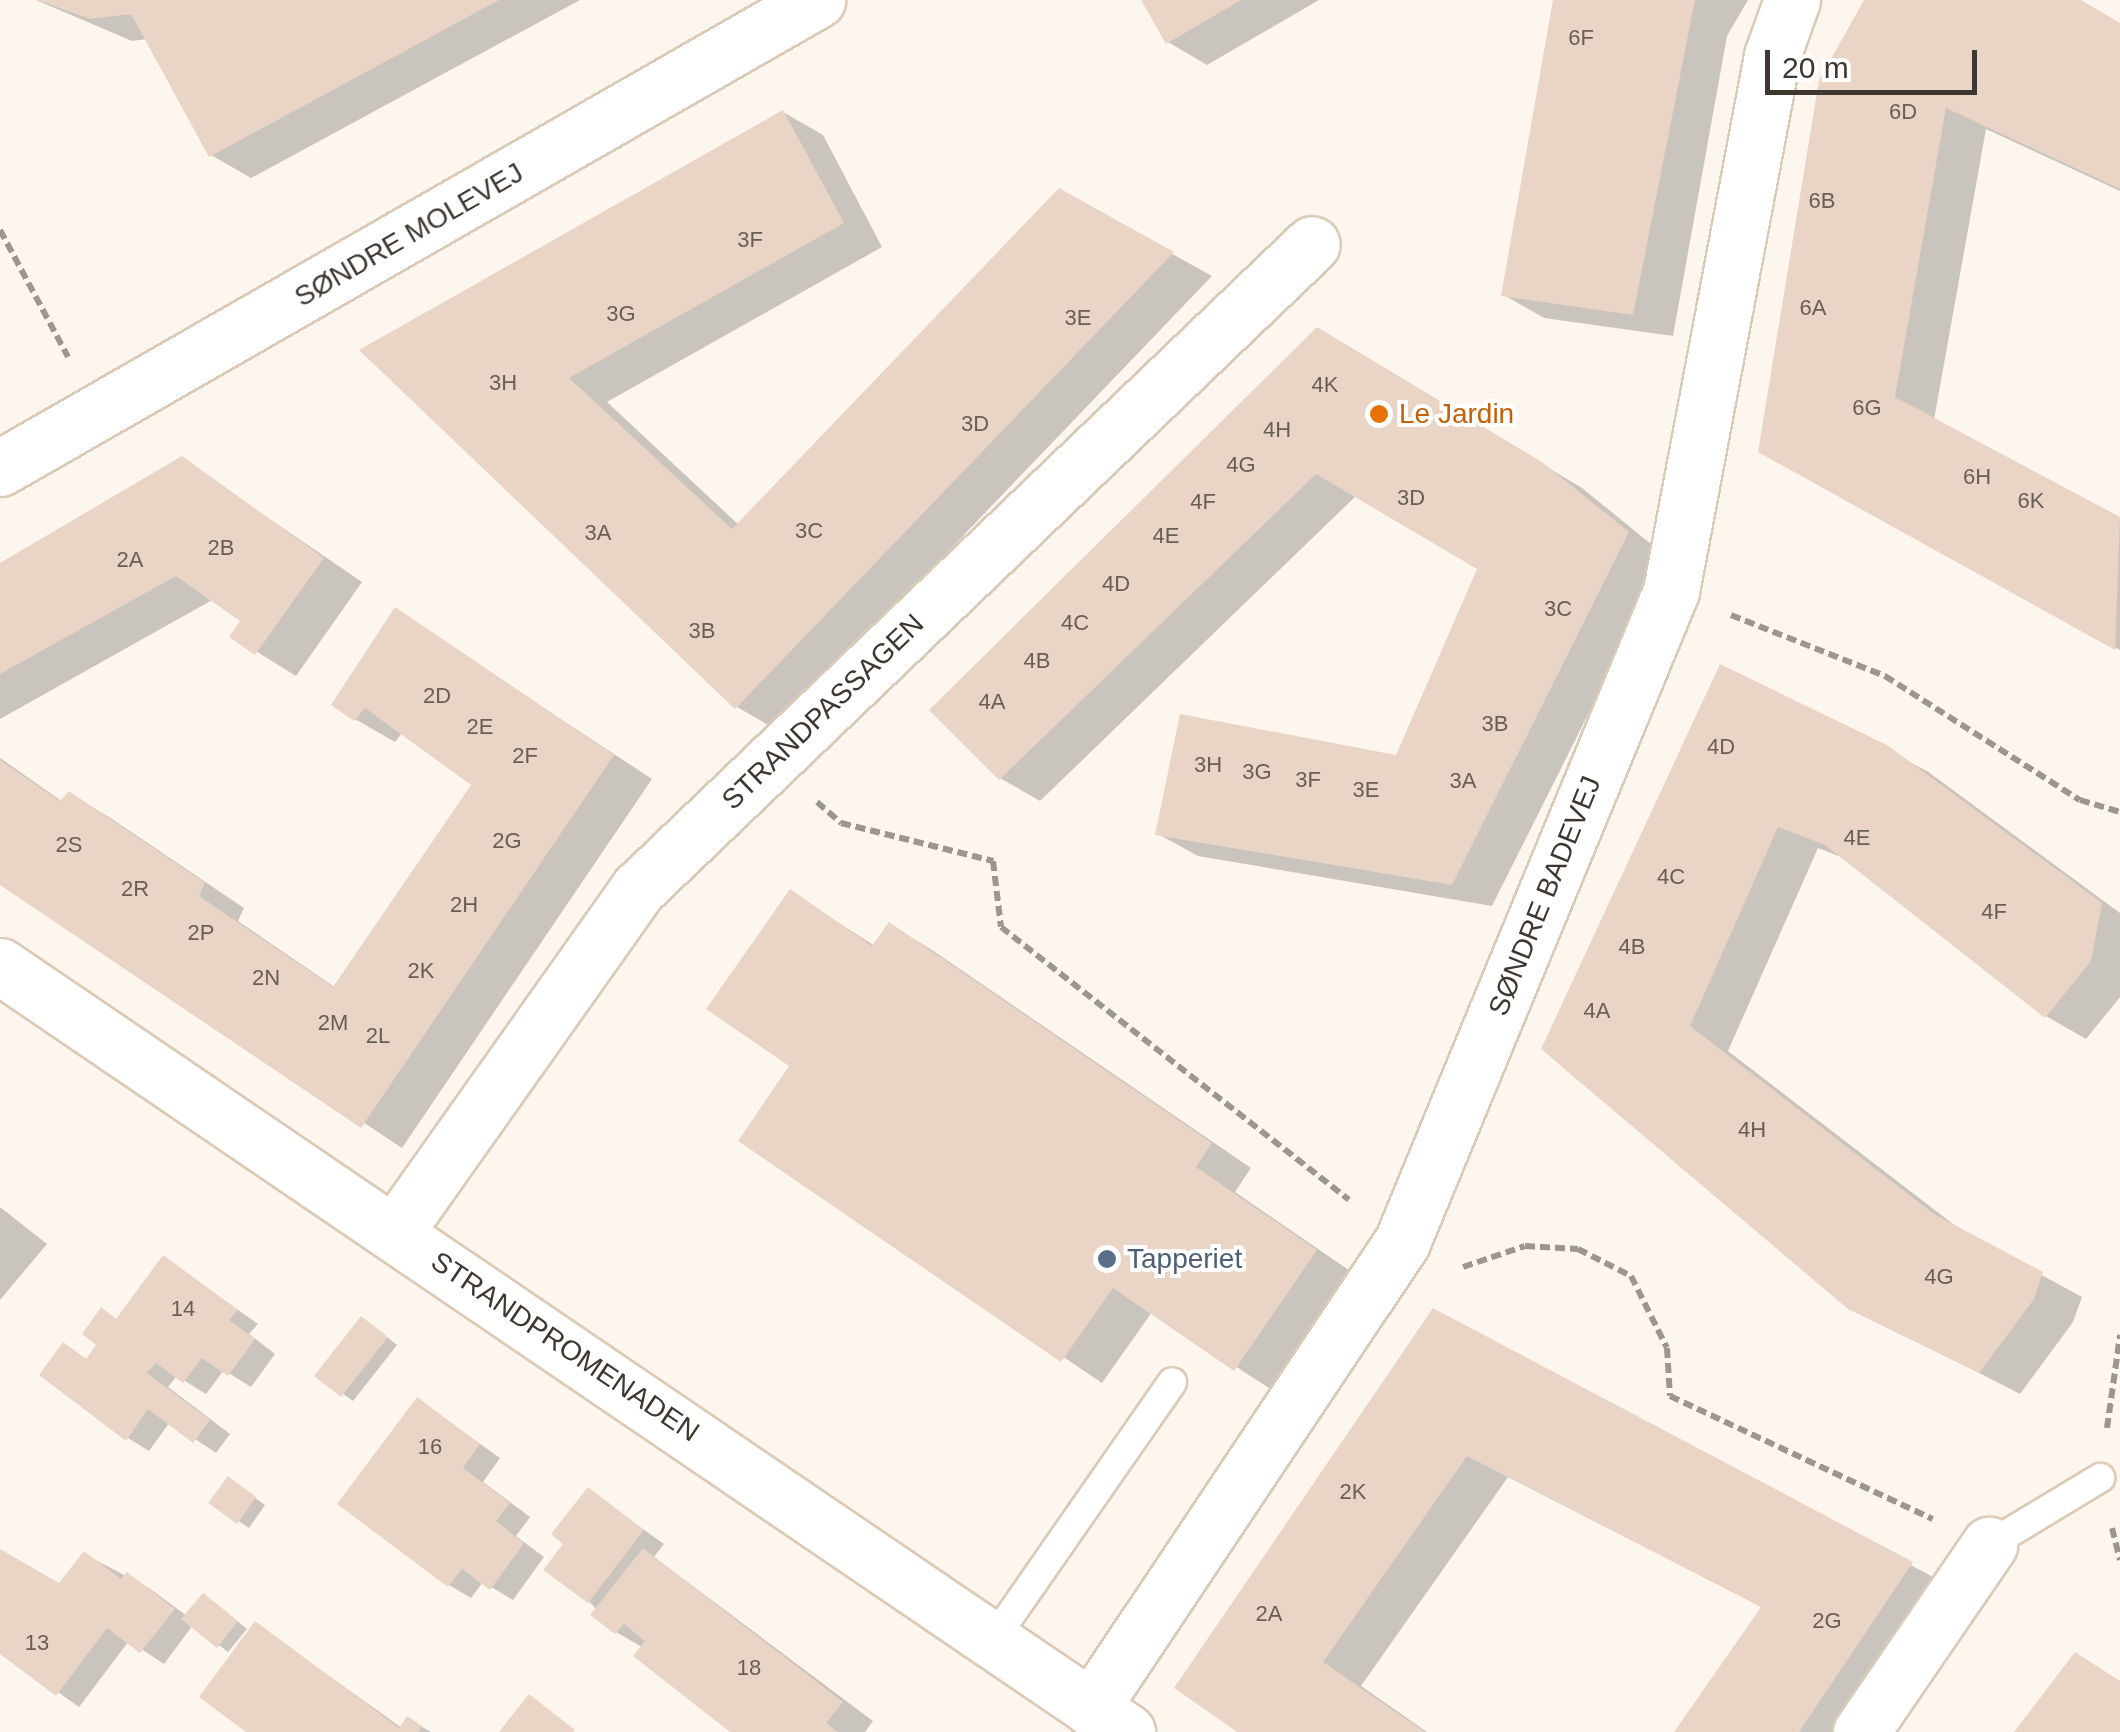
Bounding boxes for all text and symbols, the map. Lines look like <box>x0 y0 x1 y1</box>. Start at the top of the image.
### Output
house number: 6F <box>1568 25 1594 51</box>
scale bar <box>1770 30 1982 92</box>
text: 20 m <box>1782 51 1849 84</box>
house number: 6D <box>1889 99 1917 125</box>
street label: SØNDRE MOLEVEJ <box>289 156 529 314</box>
house number: 6B <box>1809 188 1835 214</box>
house number: 3F <box>737 227 763 253</box>
house number: 6A <box>1800 295 1826 321</box>
house number: 3G <box>606 301 636 327</box>
house number: 3E <box>1065 305 1091 331</box>
house number: 3H <box>489 370 517 396</box>
house number: 4K <box>1312 372 1338 398</box>
house number: 6G <box>1852 395 1882 421</box>
place label: Le Jardin <box>1399 397 1514 431</box>
marker: Le Jardin <box>1368 403 1390 425</box>
house number: 3D <box>961 411 989 437</box>
house number: 4H <box>1263 417 1291 443</box>
house number: 4G <box>1226 452 1256 478</box>
house number: 6H <box>1963 464 1991 490</box>
house number: 3D <box>1397 485 1425 511</box>
house number: 6K <box>2018 488 2044 514</box>
house number: 4F <box>1190 489 1216 515</box>
house number: 3C <box>795 518 823 544</box>
house number: 3A <box>585 520 611 546</box>
house number: 4E <box>1153 523 1179 549</box>
house number: 2B <box>208 535 234 561</box>
house number: 2A <box>117 547 143 573</box>
house number: 4D <box>1102 571 1130 597</box>
house number: 3C <box>1544 596 1572 622</box>
street label: STRANDPASSAGEN <box>715 607 931 817</box>
house number: 4C <box>1061 610 1089 636</box>
house number: 3B <box>689 618 715 644</box>
house number: 4B <box>1024 648 1050 674</box>
house number: 2D <box>423 683 451 709</box>
house number: 4A <box>979 689 1005 715</box>
house number: 3B <box>1482 711 1508 737</box>
house number: 2E <box>467 714 493 740</box>
house number: 4D <box>1707 734 1735 760</box>
house number: 2F <box>512 743 538 769</box>
house number: 3H <box>1194 752 1222 778</box>
house number: 3G <box>1242 759 1272 785</box>
house number: 3F <box>1295 767 1321 793</box>
house number: 3A <box>1450 768 1476 794</box>
street label: SØNDRE BADEVEJ <box>1482 771 1608 1021</box>
house number: 3E <box>1353 777 1379 803</box>
house number: 4E <box>1844 825 1870 851</box>
house number: 2G <box>492 828 522 854</box>
house number: 2S <box>56 832 82 858</box>
house number: 4C <box>1657 864 1685 890</box>
house number: 2R <box>121 876 149 902</box>
house number: 2H <box>450 892 478 918</box>
house number: 4F <box>1981 899 2007 925</box>
house number: 2P <box>188 920 214 946</box>
house number: 4B <box>1619 934 1645 960</box>
house number: 2K <box>408 958 434 984</box>
house number: 2N <box>252 965 280 991</box>
house number: 4A <box>1584 998 1610 1024</box>
house number: 2M <box>318 1010 348 1036</box>
house number: 2L <box>366 1023 390 1049</box>
house number: 4H <box>1738 1117 1766 1143</box>
place label: Tapperiet <box>1127 1242 1242 1276</box>
street label: STRANDPROMENADEN <box>425 1245 705 1449</box>
marker: Tapperiet <box>1096 1248 1118 1270</box>
house number: 4G <box>1924 1264 1954 1290</box>
house number: 14 <box>171 1296 195 1322</box>
house number: 16 <box>418 1434 442 1460</box>
house number: 2K <box>1340 1479 1366 1505</box>
house number: 2A <box>1256 1601 1282 1627</box>
house number: 2G <box>1812 1608 1842 1634</box>
house number: 13 <box>25 1630 49 1656</box>
house number: 18 <box>737 1655 761 1681</box>

